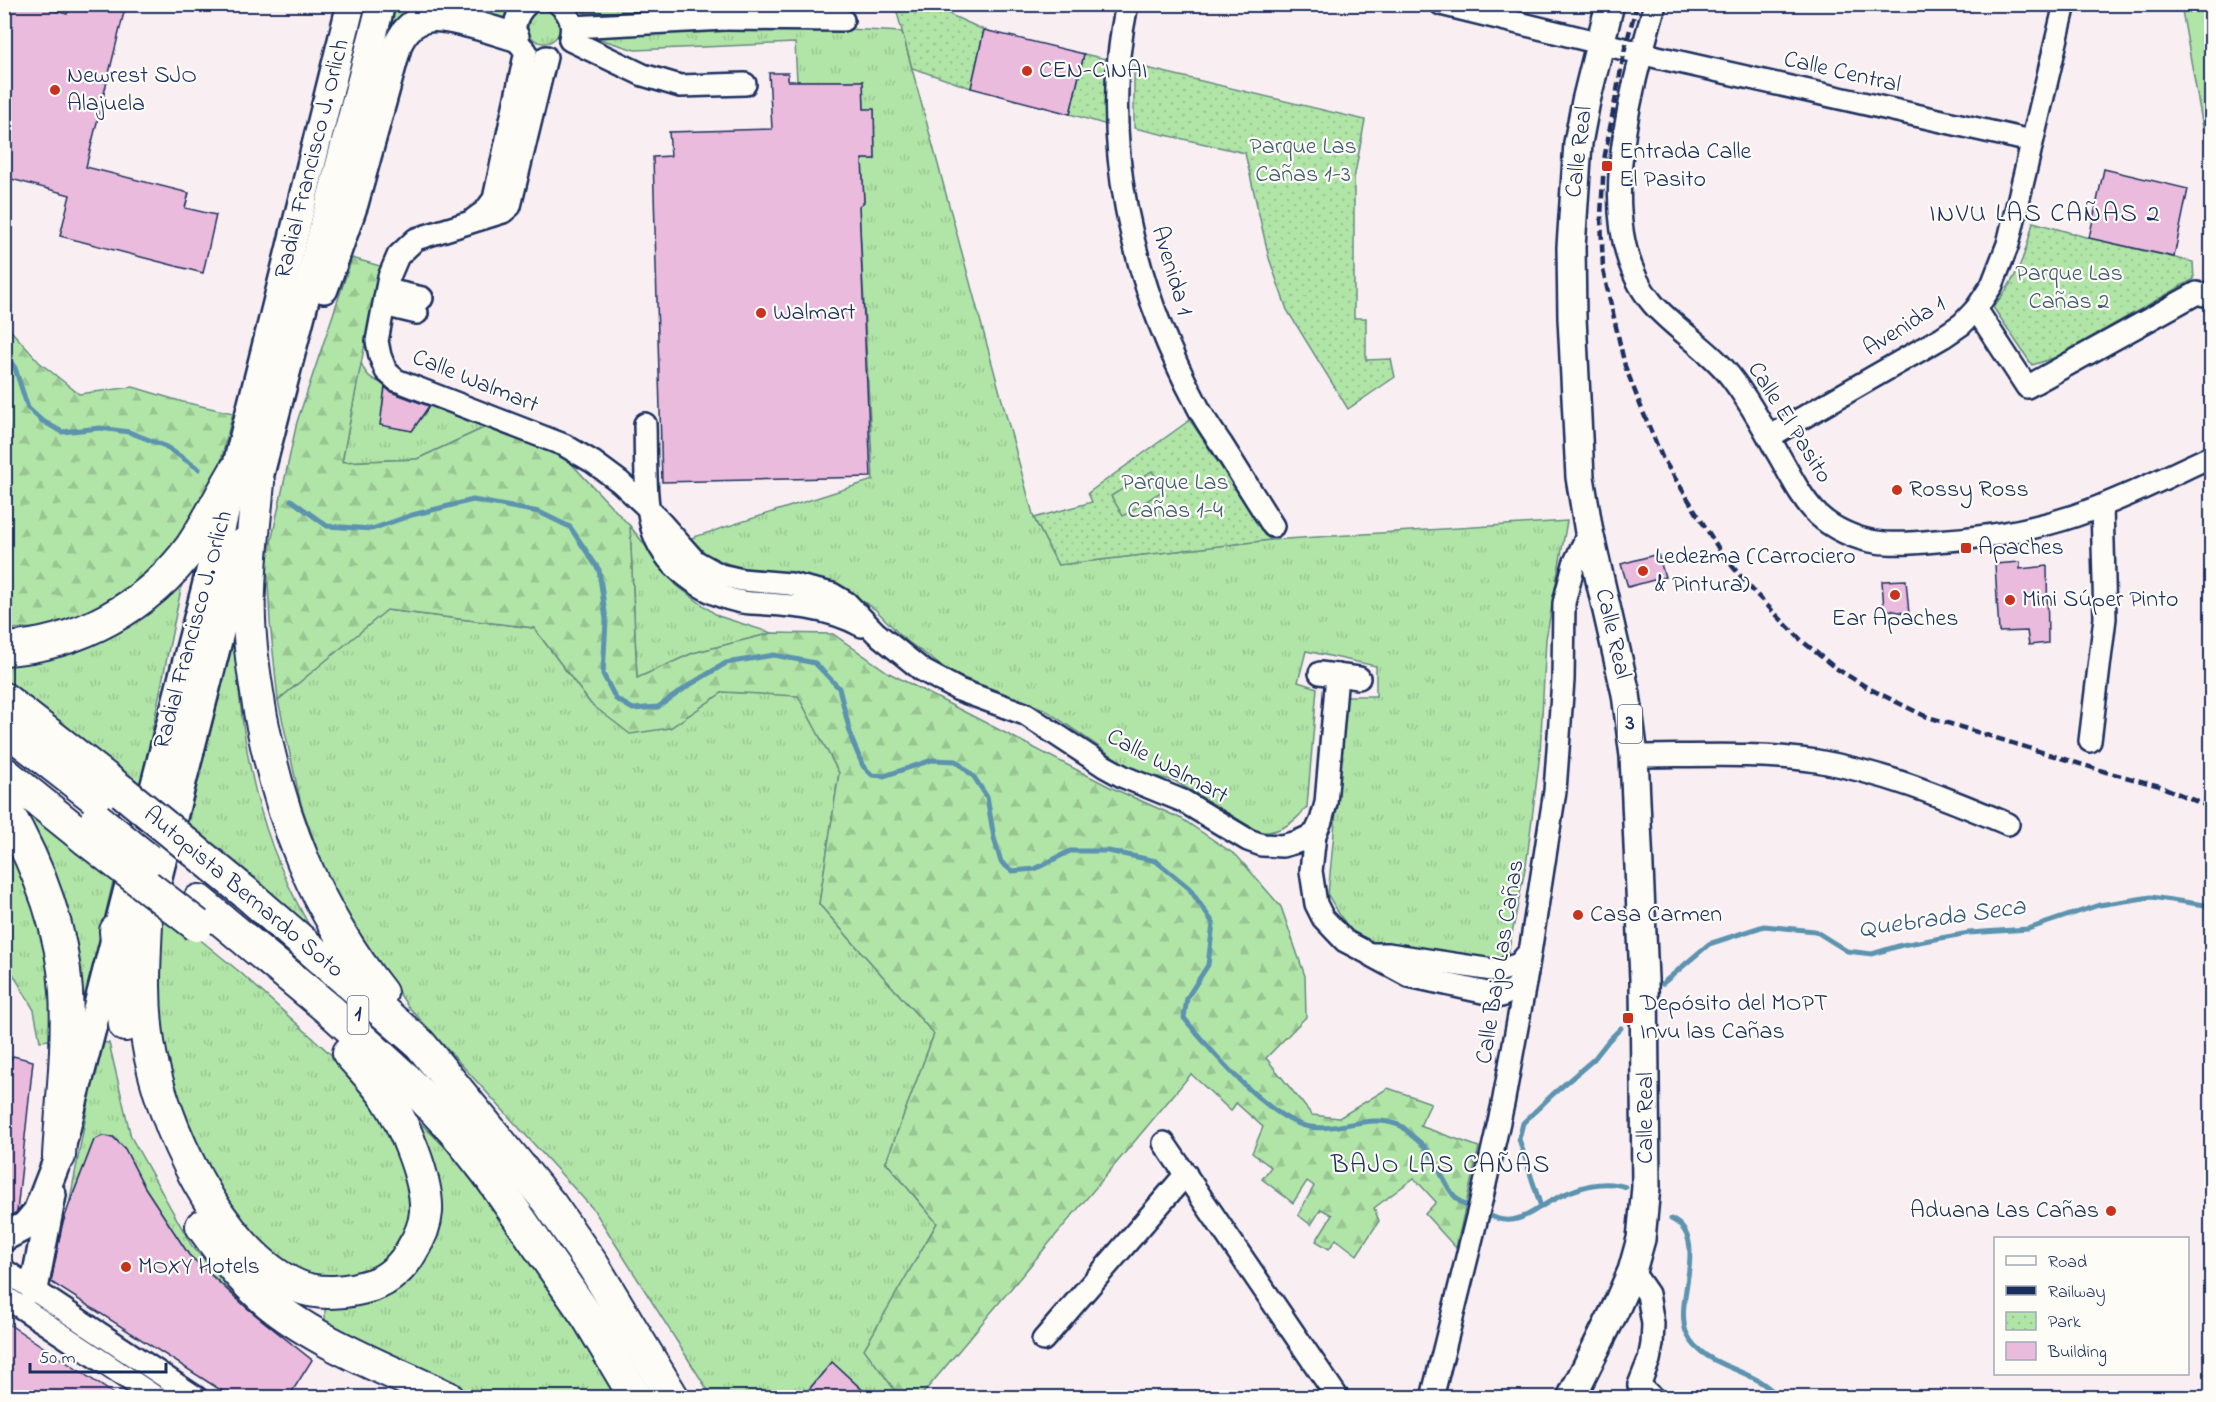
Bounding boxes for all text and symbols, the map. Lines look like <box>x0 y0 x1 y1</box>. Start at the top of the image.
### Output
street label: Radial Francisco J. Orlich <box>266 36 360 282</box>
street label: Calle Central <box>1780 43 1904 103</box>
place label: CEN-CINAI <box>1039 54 1147 89</box>
place label: Newrest SJO Alajuela <box>67 59 197 122</box>
marker: CEN-CINAI <box>1020 64 1034 78</box>
marker: Newrest SJO Alajuela <box>48 83 62 97</box>
street label: Calle Real <box>1557 104 1603 200</box>
park label: Parque Las Cañas 1-3 <box>1249 130 1357 193</box>
place label: Entrada Calle El Pasito <box>1619 135 1751 198</box>
marker: Entrada Calle El Pasito <box>1600 159 1614 173</box>
district label: INVU LAS CAÑAS 2 <box>1929 196 2161 234</box>
street label: Avenida 1 <box>1141 222 1201 320</box>
park label: Parque Las Cañas 2 <box>2015 257 2123 320</box>
street label: Avenida 1 <box>1857 288 1953 366</box>
place label: Walmart <box>773 296 856 331</box>
marker: Walmart <box>754 306 768 320</box>
street label: Calle Walmart <box>406 341 544 423</box>
street label: Calle El Pasito <box>1738 355 1840 491</box>
park label: Parque Las Cañas 1-4 <box>1121 466 1229 529</box>
place label: Rossy Ross <box>1909 473 2029 509</box>
marker: Rossy Ross <box>1890 483 1904 497</box>
street label: Radial Francisco J. Orlich <box>145 507 243 753</box>
place label: Apaches <box>1978 531 2064 566</box>
place label: Ledezma (Carrociero & Pintura) <box>1655 540 1856 603</box>
marker: Apaches <box>1959 541 1973 555</box>
marker: Ledezma (Carrociero & Pintura) <box>1636 564 1650 578</box>
place label: Mini Súper Pinto <box>2022 583 2179 618</box>
street label: Calle Real <box>1585 585 1639 683</box>
marker: Ear Apaches <box>1888 588 1902 602</box>
marker: Mini Súper Pinto <box>2003 593 2017 607</box>
place label: Ear Apaches <box>1832 602 1958 637</box>
road number: 3 <box>1618 705 1642 743</box>
street label: Calle Walmart <box>1100 720 1234 814</box>
street label: Autopista Bernardo Soto <box>135 798 351 988</box>
street label: Calle Bajo Las Cañas <box>1468 857 1534 1067</box>
water label: Quebrada Seca <box>1856 888 2029 950</box>
place label: Casa Carmen <box>1590 898 1722 933</box>
marker: Casa Carmen <box>1571 908 1585 922</box>
place label: Depósito del MOPT Invu las Cañas <box>1639 987 1828 1050</box>
road number: 1 <box>348 996 368 1034</box>
marker: Depósito del MOPT Invu las Cañas <box>1621 1011 1635 1025</box>
street label: Calle Real <box>1629 1072 1664 1164</box>
district label: BAJO LAS CAÑAS <box>1330 1147 1551 1185</box>
place label: Aduana Las Cañas <box>1910 1194 2099 1229</box>
marker: Aduana Las Cañas <box>2104 1204 2118 1218</box>
legend <box>1994 1237 2189 1375</box>
place label: MOXY Hotels <box>138 1250 260 1285</box>
text: Road <box>2048 1250 2087 1276</box>
marker: MOXY Hotels <box>119 1260 133 1274</box>
text: Railway <box>2048 1280 2105 1306</box>
text: Park <box>2048 1310 2081 1336</box>
scale bar <box>30 1336 166 1374</box>
text: Building <box>2047 1340 2107 1367</box>
text: 50 m <box>39 1346 76 1372</box>

